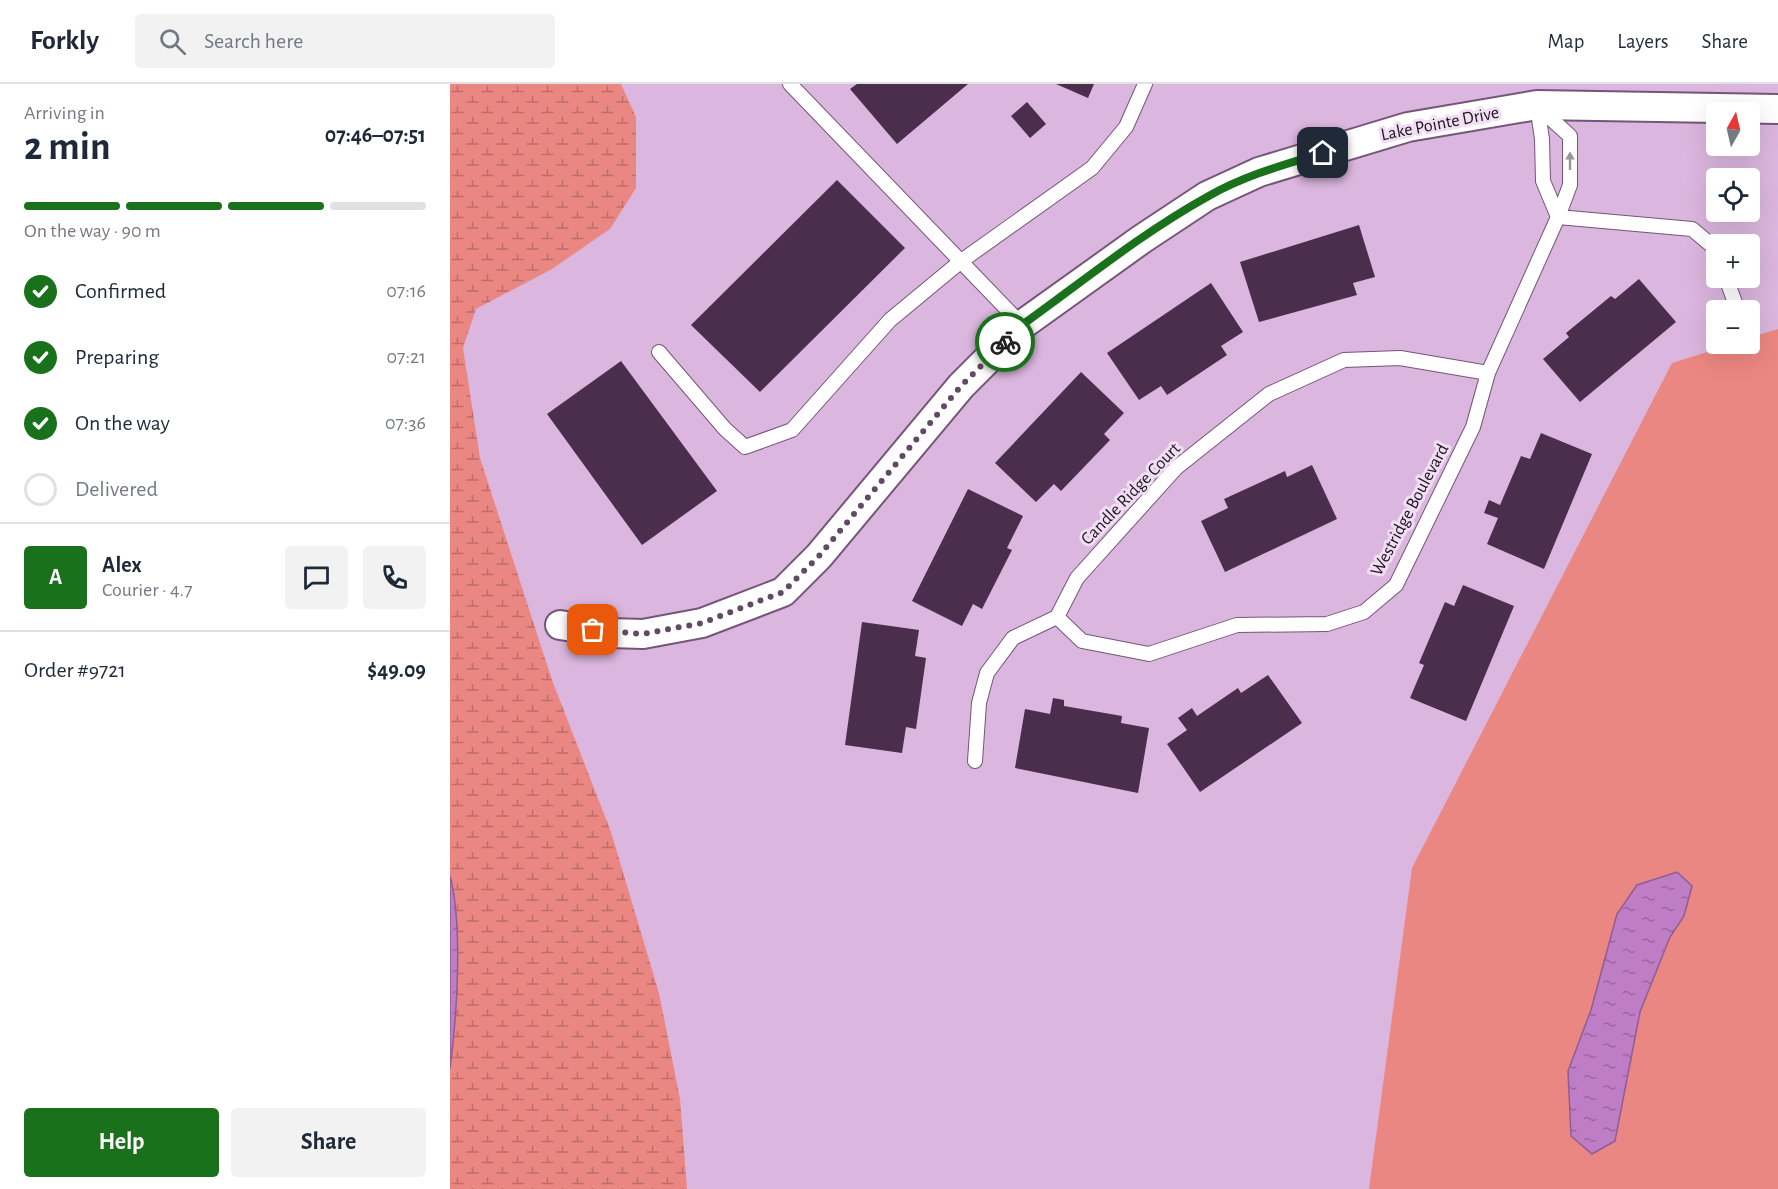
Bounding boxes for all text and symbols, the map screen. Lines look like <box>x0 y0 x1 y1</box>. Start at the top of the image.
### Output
search box <box>135 14 555 68</box>
icon: search <box>156 25 189 58</box>
text: Forkly <box>30 27 99 55</box>
text: Search here <box>204 30 303 52</box>
text: Map <box>1548 31 1584 52</box>
text: Layers <box>1617 31 1668 52</box>
text: Share <box>1701 31 1748 52</box>
north arrow <box>1706 102 1760 156</box>
map controls <box>1706 102 1760 354</box>
text: Arriving in <box>24 103 105 123</box>
street label: Lake Pointe Drive <box>1379 104 1501 144</box>
text: 07:46–07:51 <box>325 124 426 146</box>
pin <box>1297 127 1348 178</box>
text: 2 min <box>24 128 111 167</box>
icon: home <box>1306 136 1339 169</box>
one-way arrow <box>1565 151 1575 170</box>
button: locate <box>1706 168 1760 222</box>
text: On the way · 90 m <box>24 221 161 241</box>
button: + <box>1706 234 1760 288</box>
icon: check <box>24 275 57 308</box>
text: Confirmed <box>75 280 166 302</box>
text: 07:16 <box>386 281 426 301</box>
button: − <box>1706 300 1760 354</box>
courier <box>975 312 1035 372</box>
icon: bike <box>989 326 1022 359</box>
icon: check <box>24 341 57 374</box>
text: Preparing <box>75 346 159 368</box>
text: 07:21 <box>387 347 426 367</box>
icon: check <box>24 407 57 440</box>
text: On the way <box>75 412 170 434</box>
text: 07:36 <box>385 413 426 433</box>
street label: Candle Ridge Court <box>1078 439 1184 548</box>
street label: Westridge Boulevard <box>1368 441 1452 579</box>
text: Delivered <box>75 478 158 500</box>
button: chat <box>285 546 348 609</box>
button: phone <box>363 546 426 609</box>
text: Alex <box>102 554 142 576</box>
text: A <box>49 566 62 588</box>
text: Courier · 4.7 <box>102 580 193 600</box>
pin <box>567 604 618 655</box>
icon: bag <box>576 613 609 646</box>
text: Order #9721 <box>24 659 126 681</box>
text: $49.09 <box>367 659 426 681</box>
button: Help <box>24 1108 219 1177</box>
button: Share <box>231 1108 426 1177</box>

